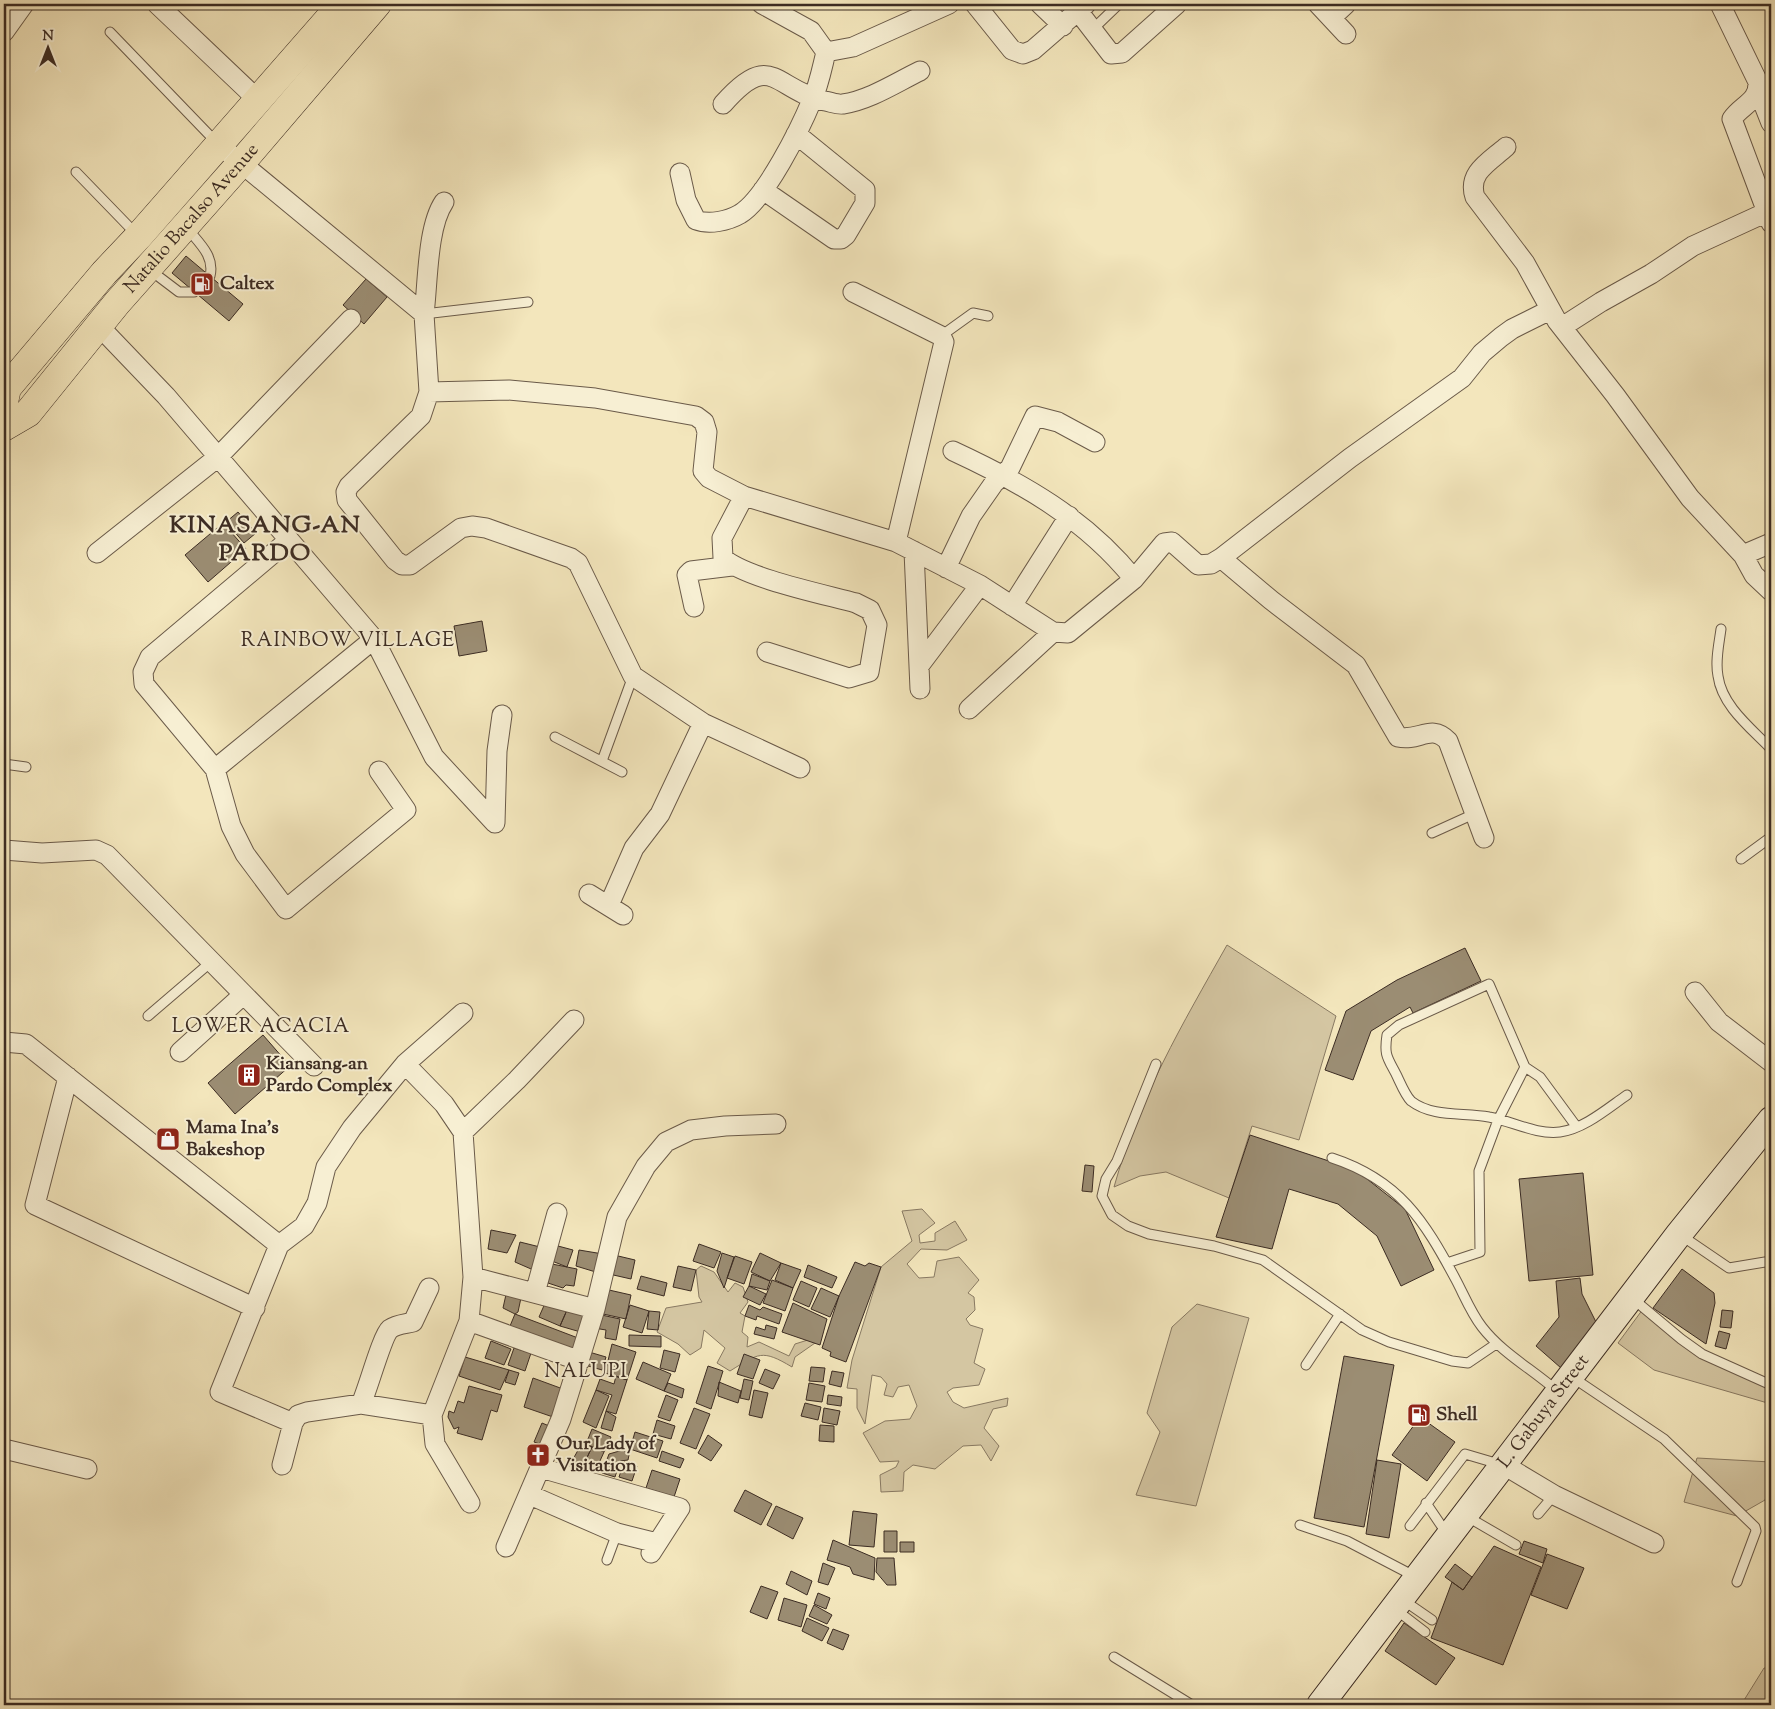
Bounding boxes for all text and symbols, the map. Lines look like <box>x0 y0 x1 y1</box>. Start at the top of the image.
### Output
north arrow <box>22 22 72 72</box>
text: N <box>42 27 54 47</box>
street label: Natalio Bacalso Avenue <box>118 137 266 300</box>
fuel station icon: Caltex <box>189 271 215 297</box>
place label: Caltex <box>220 271 275 298</box>
district label: KINASANG-AN PARDO <box>169 509 361 571</box>
district label: RAINBOW VILLAGE <box>241 627 455 656</box>
district label: LOWER ACACIA <box>172 1013 350 1042</box>
place label: Kiansang-an Pardo Complex <box>266 1051 393 1100</box>
building icon: Kiansang-an Pardo Complex <box>236 1062 262 1088</box>
place label: Mama Ina's Bakeshop <box>186 1115 279 1164</box>
shop icon: Mama Ina's Bakeshop <box>155 1126 181 1152</box>
street label: L. Gabuya Street <box>1491 1348 1596 1474</box>
district label: NALUPI <box>544 1358 628 1387</box>
fuel station icon: Shell <box>1406 1402 1432 1428</box>
place label: Shell <box>1436 1402 1478 1429</box>
place label: Our Lady of Visitation <box>556 1431 657 1480</box>
church icon: Our Lady of Visitation <box>525 1442 551 1468</box>

